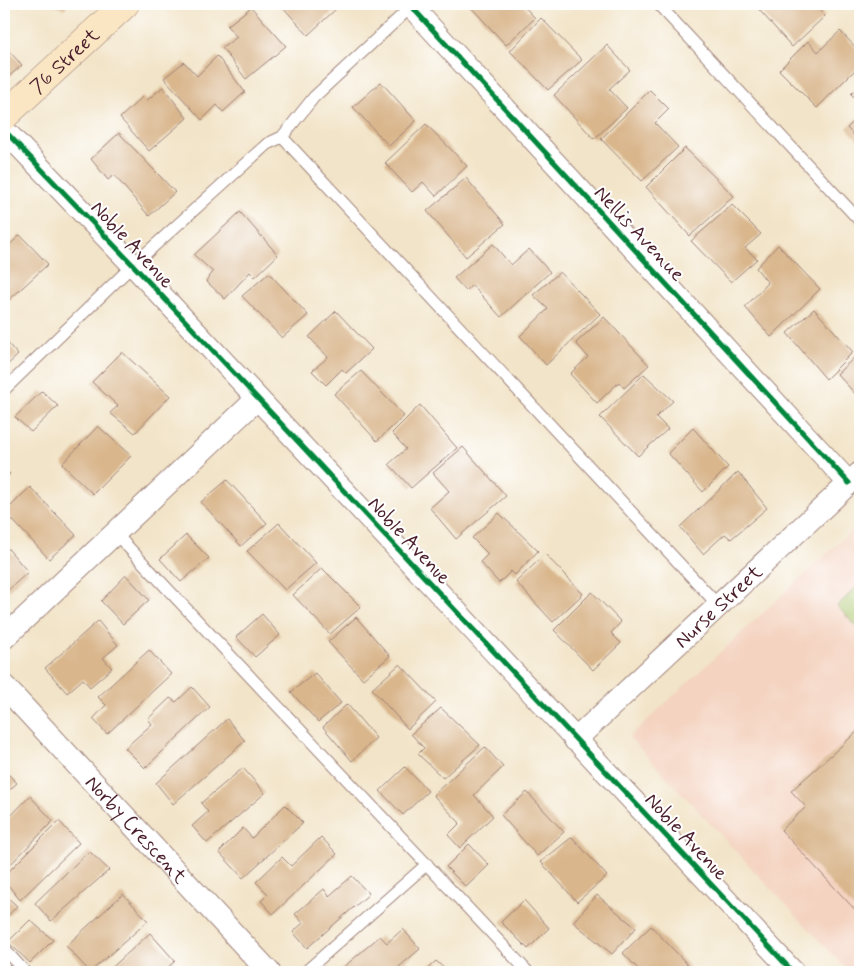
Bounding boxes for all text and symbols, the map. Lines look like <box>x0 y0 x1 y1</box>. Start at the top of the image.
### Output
street label: 76 Street <box>24 22 106 100</box>
street label: Nellis Avenue <box>588 180 690 288</box>
street label: Noble Avenue <box>84 195 180 295</box>
street label: Noble Avenue <box>361 491 457 591</box>
street label: Nurse Street <box>669 559 769 655</box>
street label: Norby Crescent <box>78 770 193 890</box>
street label: Noble Avenue <box>638 787 734 887</box>

